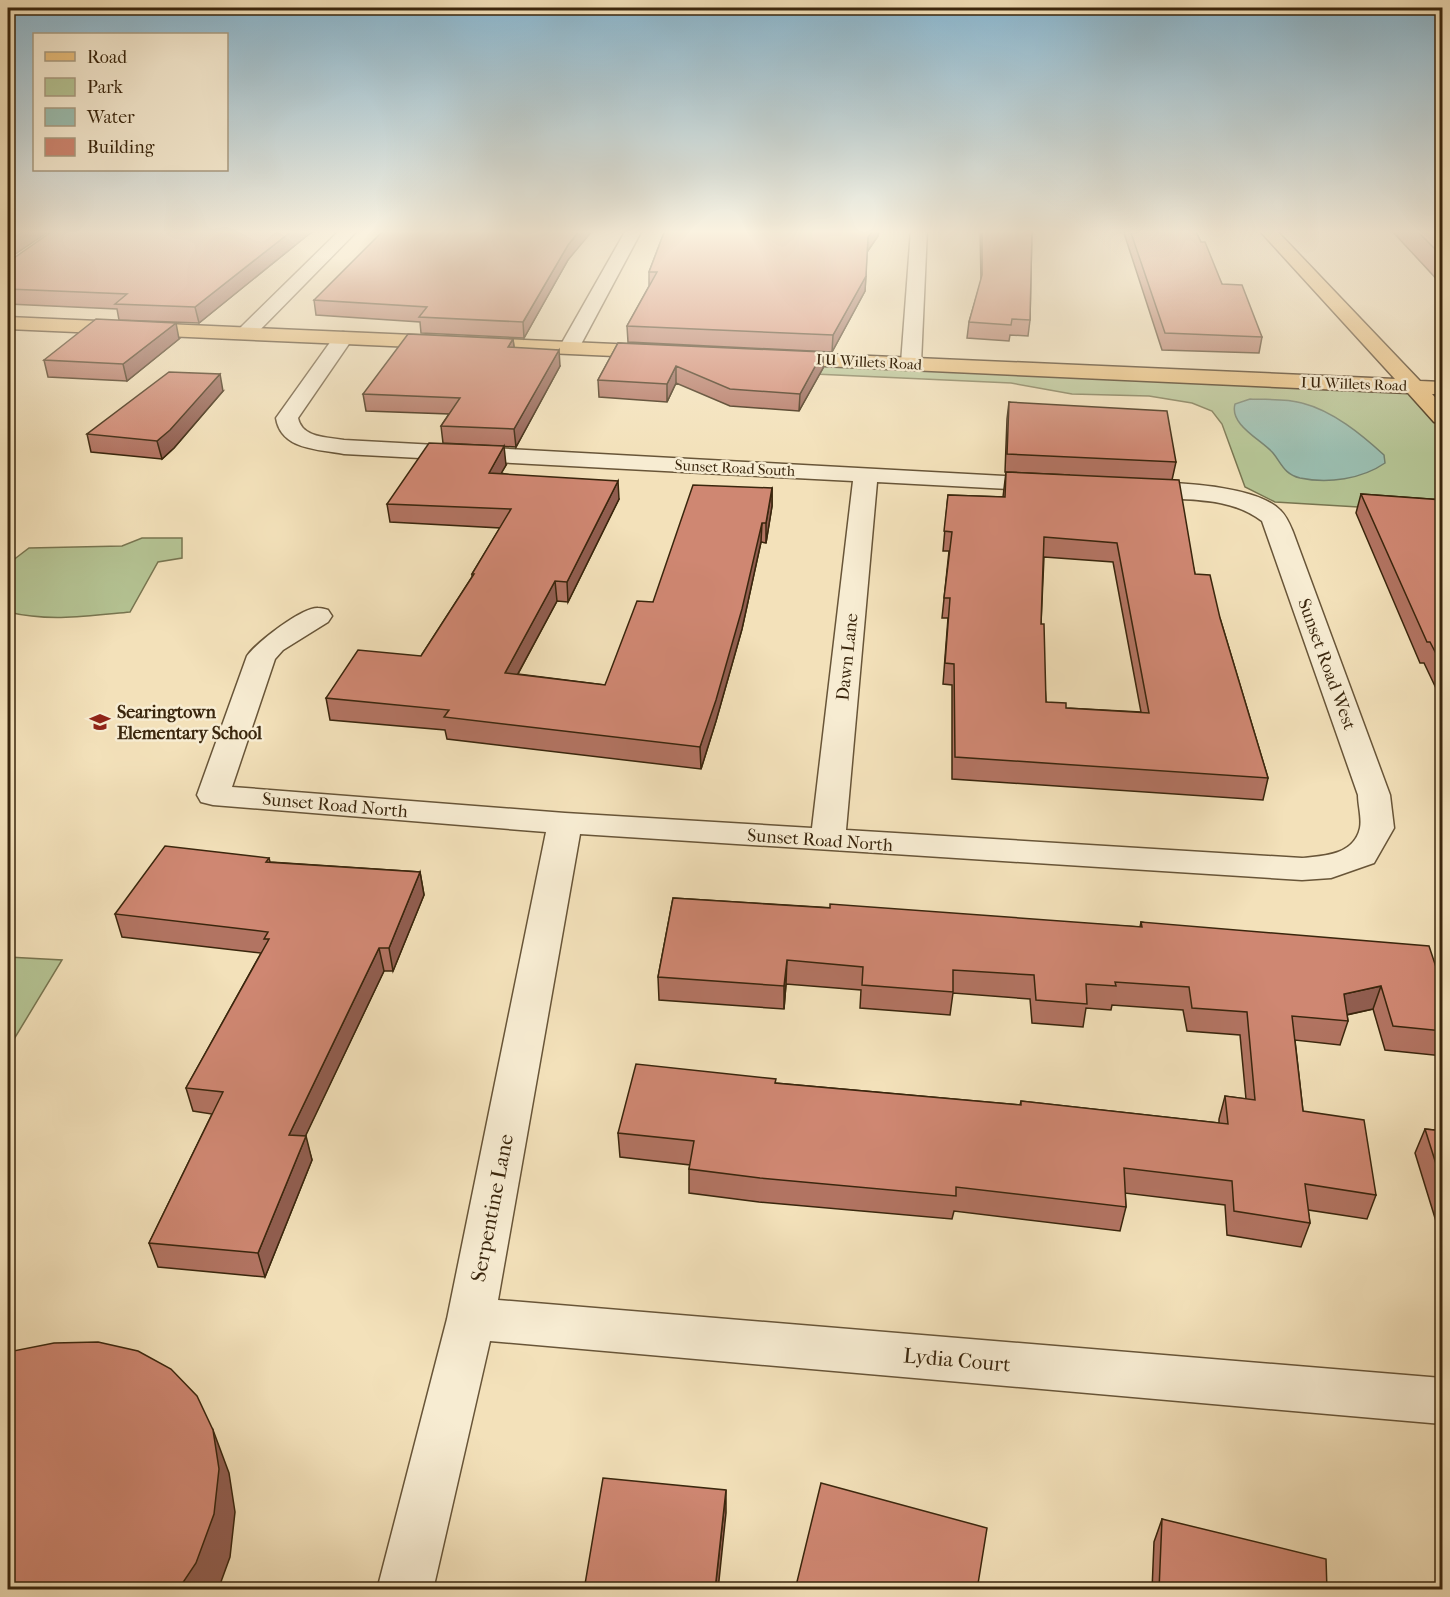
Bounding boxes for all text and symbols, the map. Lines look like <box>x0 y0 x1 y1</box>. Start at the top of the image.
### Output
legend <box>33 33 228 171</box>
text: Road <box>87 47 127 68</box>
text: Park <box>87 77 124 98</box>
text: Water <box>86 107 135 128</box>
text: Building <box>87 137 155 158</box>
street label: I U Willets Road <box>816 350 923 374</box>
street label: I U Willets Road <box>1301 373 1408 395</box>
street label: Sunset Road South <box>674 456 796 480</box>
street label: Sunset Road West <box>1293 596 1360 733</box>
street label: Dawn Lane <box>832 612 863 702</box>
place label: Searingtown Elementary School <box>117 702 263 744</box>
school or university icon: Searingtown Elementary School <box>88 710 112 734</box>
street label: Sunset Road North <box>261 789 409 822</box>
street label: Sunset Road North <box>746 825 894 856</box>
street label: Serpentine Lane <box>466 1132 518 1284</box>
street label: Lydia Court <box>902 1343 1012 1377</box>

